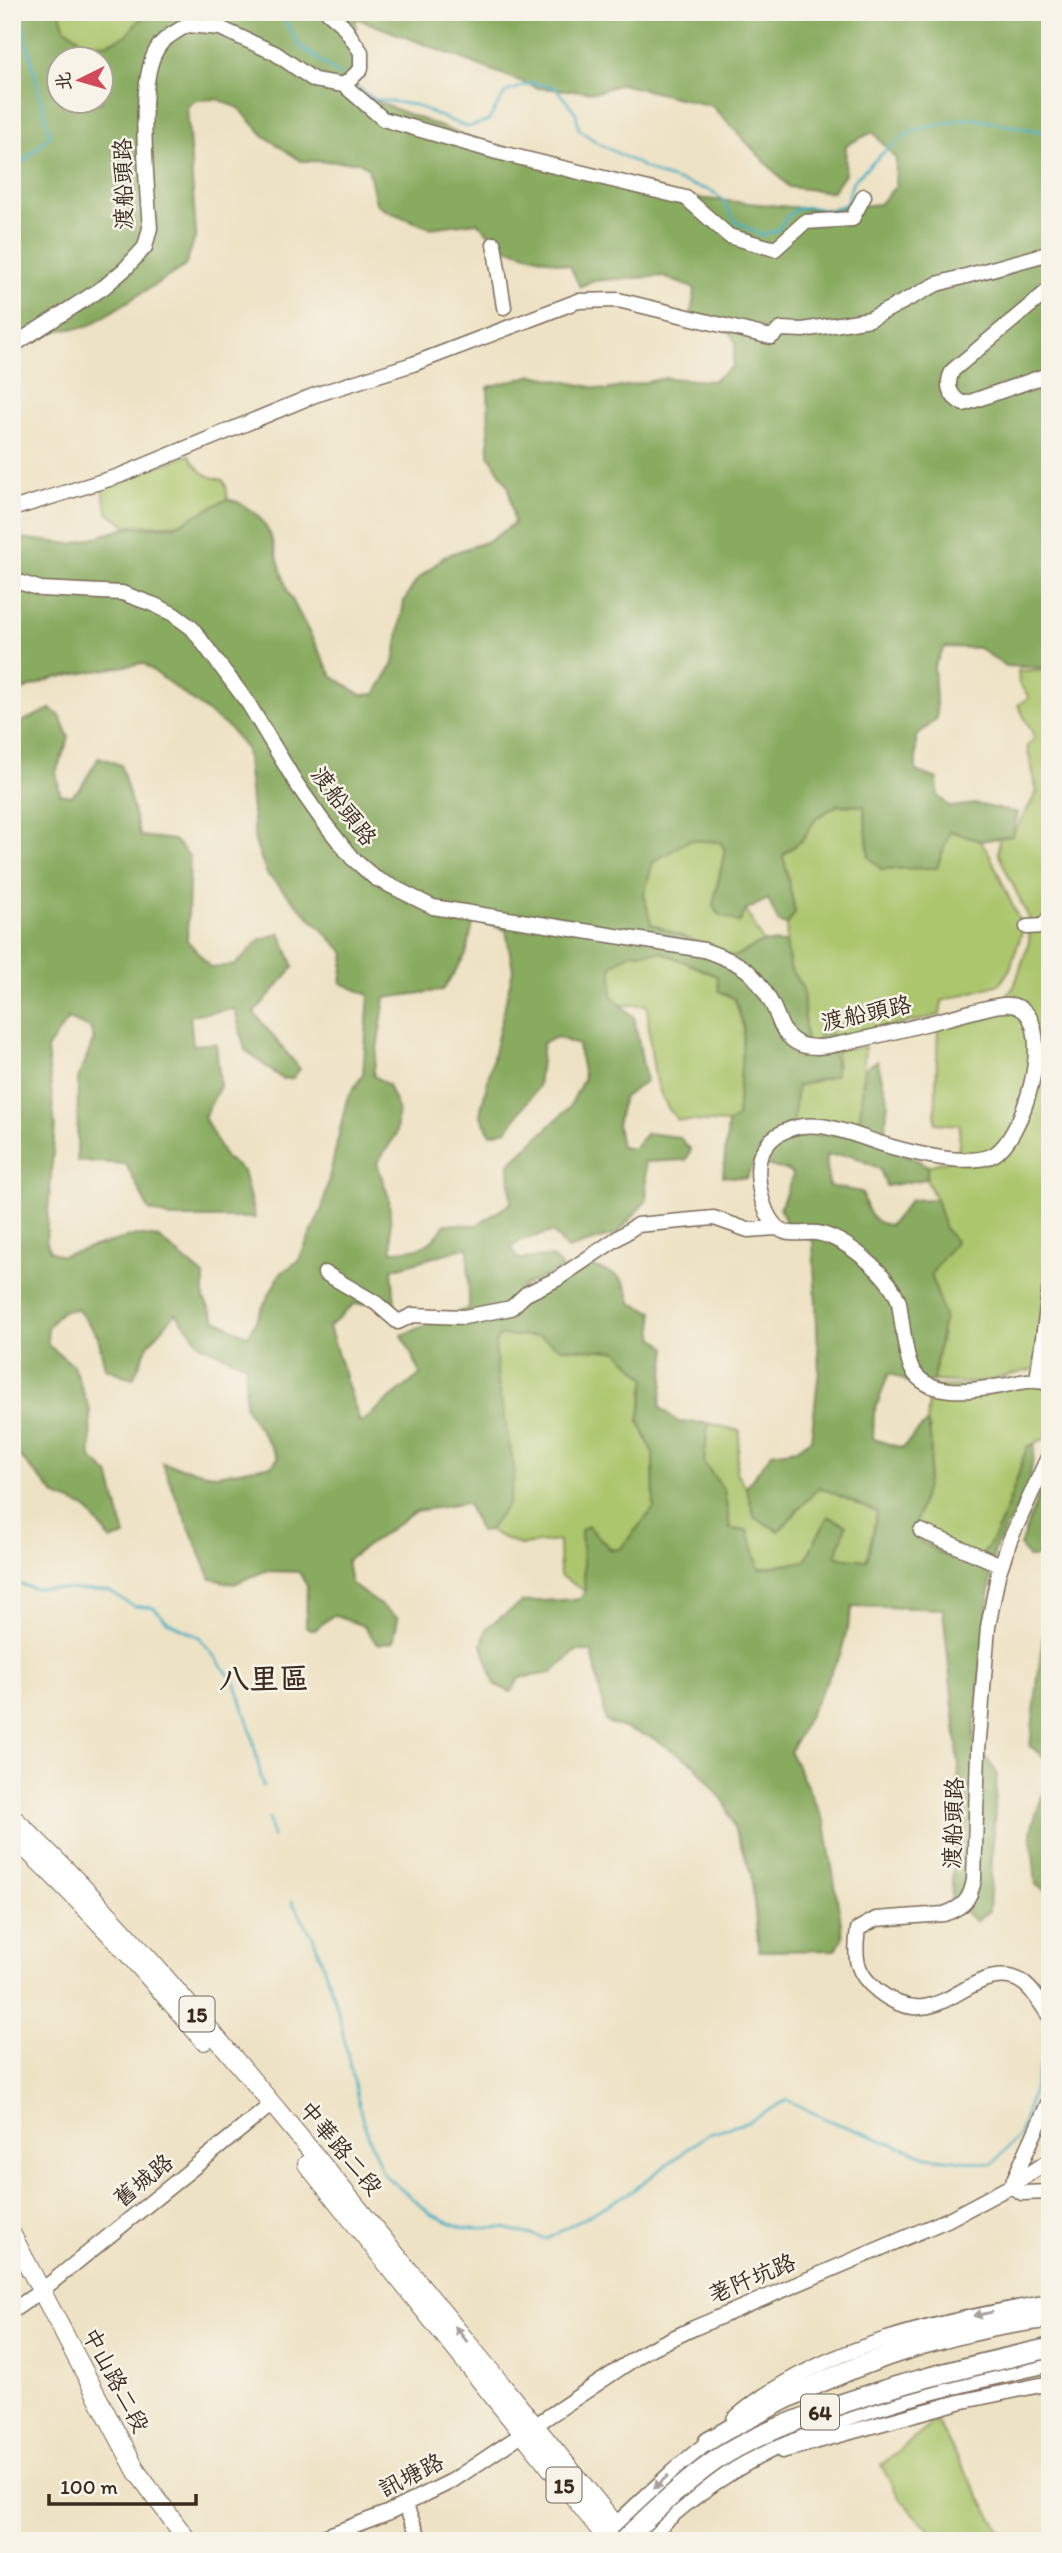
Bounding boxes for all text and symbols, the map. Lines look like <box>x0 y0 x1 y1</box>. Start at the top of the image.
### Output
north arrow <box>46 46 116 116</box>
text: 北 <box>51 71 76 92</box>
street label: 渡船頭路 <box>108 138 138 230</box>
street label: 渡船頭路 <box>305 761 383 851</box>
street label: 渡船頭路 <box>818 990 914 1036</box>
district label: 八里區 <box>219 1660 309 1697</box>
street label: 渡船頭路 <box>937 1777 969 1869</box>
road number: 15 <box>180 1996 214 2032</box>
street label: 中華路二段 <box>293 2095 389 2201</box>
street label: 舊城路 <box>107 2147 179 2213</box>
street label: 荖阡坑路 <box>704 2247 800 2309</box>
one-way arrow <box>972 2309 994 2320</box>
street label: 中山路二段 <box>77 2323 155 2437</box>
one-way arrow <box>454 2326 469 2344</box>
road number: 64 <box>801 2394 839 2430</box>
street label: 訊塘路 <box>374 2447 448 2503</box>
scale bar <box>49 2462 196 2506</box>
road number: 15 <box>546 2468 582 2502</box>
text: 100 m <box>60 2474 118 2499</box>
one-way arrow <box>653 2474 670 2490</box>

